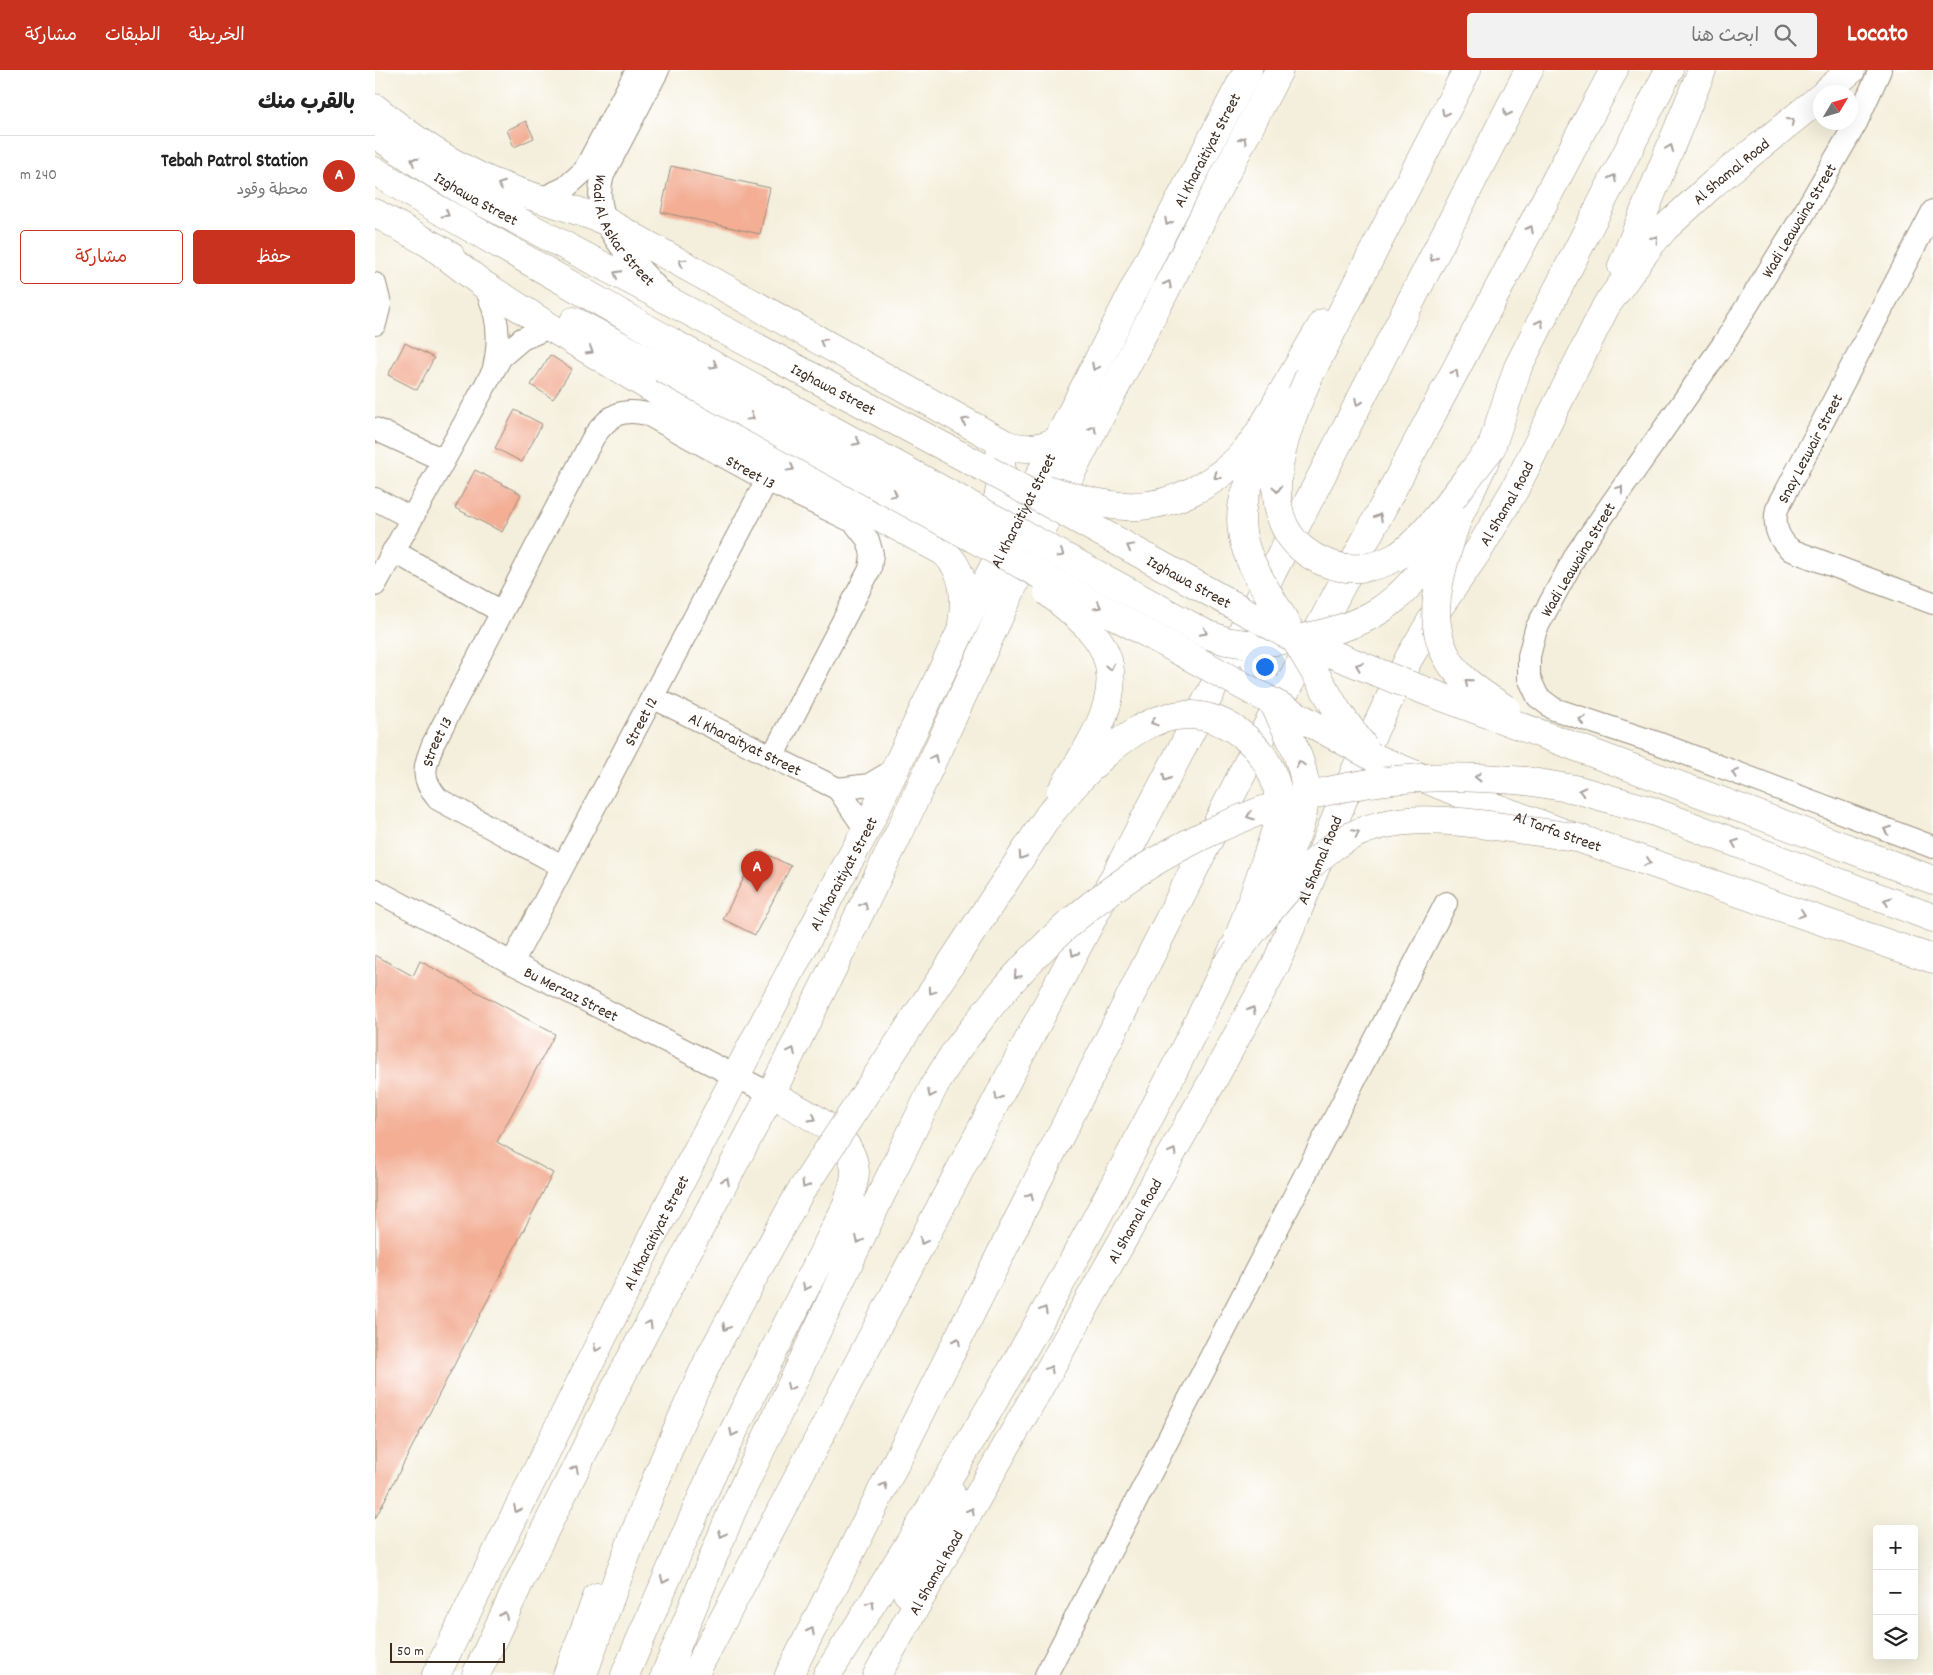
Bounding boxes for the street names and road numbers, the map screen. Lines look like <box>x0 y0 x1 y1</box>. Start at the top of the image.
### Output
street label: Al Kharaitiyat Street <box>1169 89 1248 212</box>
street label: Al Shamal Road <box>1688 134 1775 211</box>
street label: Wadi Leawaina Street <box>1757 160 1844 283</box>
street label: Izghawa Street <box>429 167 522 233</box>
street label: Wadi Al Askar Street <box>586 172 659 292</box>
street label: Izghawa Street <box>786 358 879 423</box>
street label: Snay Lezwair Street <box>1773 390 1850 508</box>
street label: Street 13 <box>721 450 778 496</box>
street label: Al Kharaitiyat Street <box>986 450 1063 573</box>
street label: Al Shamal Road <box>1475 458 1541 551</box>
street label: Wadi Leawaina Street <box>1536 499 1623 622</box>
street label: Izghawa Street <box>1142 551 1235 616</box>
street label: Street 12 <box>620 693 665 751</box>
street label: Al Kharaityat Street <box>684 708 805 783</box>
street label: Street 13 <box>417 713 459 769</box>
street label: Al Tarfa Street <box>1510 806 1604 859</box>
street label: Al Shamal Road <box>1293 813 1349 909</box>
street label: Al Kharaitiyat Street <box>805 814 885 935</box>
street label: Bu Merzaz Street <box>519 962 622 1029</box>
street label: Al Kharaitiyat Street <box>619 1172 696 1295</box>
street label: Al Shamal Road <box>1103 1175 1169 1268</box>
street label: Al Shamal Road <box>904 1527 970 1620</box>

